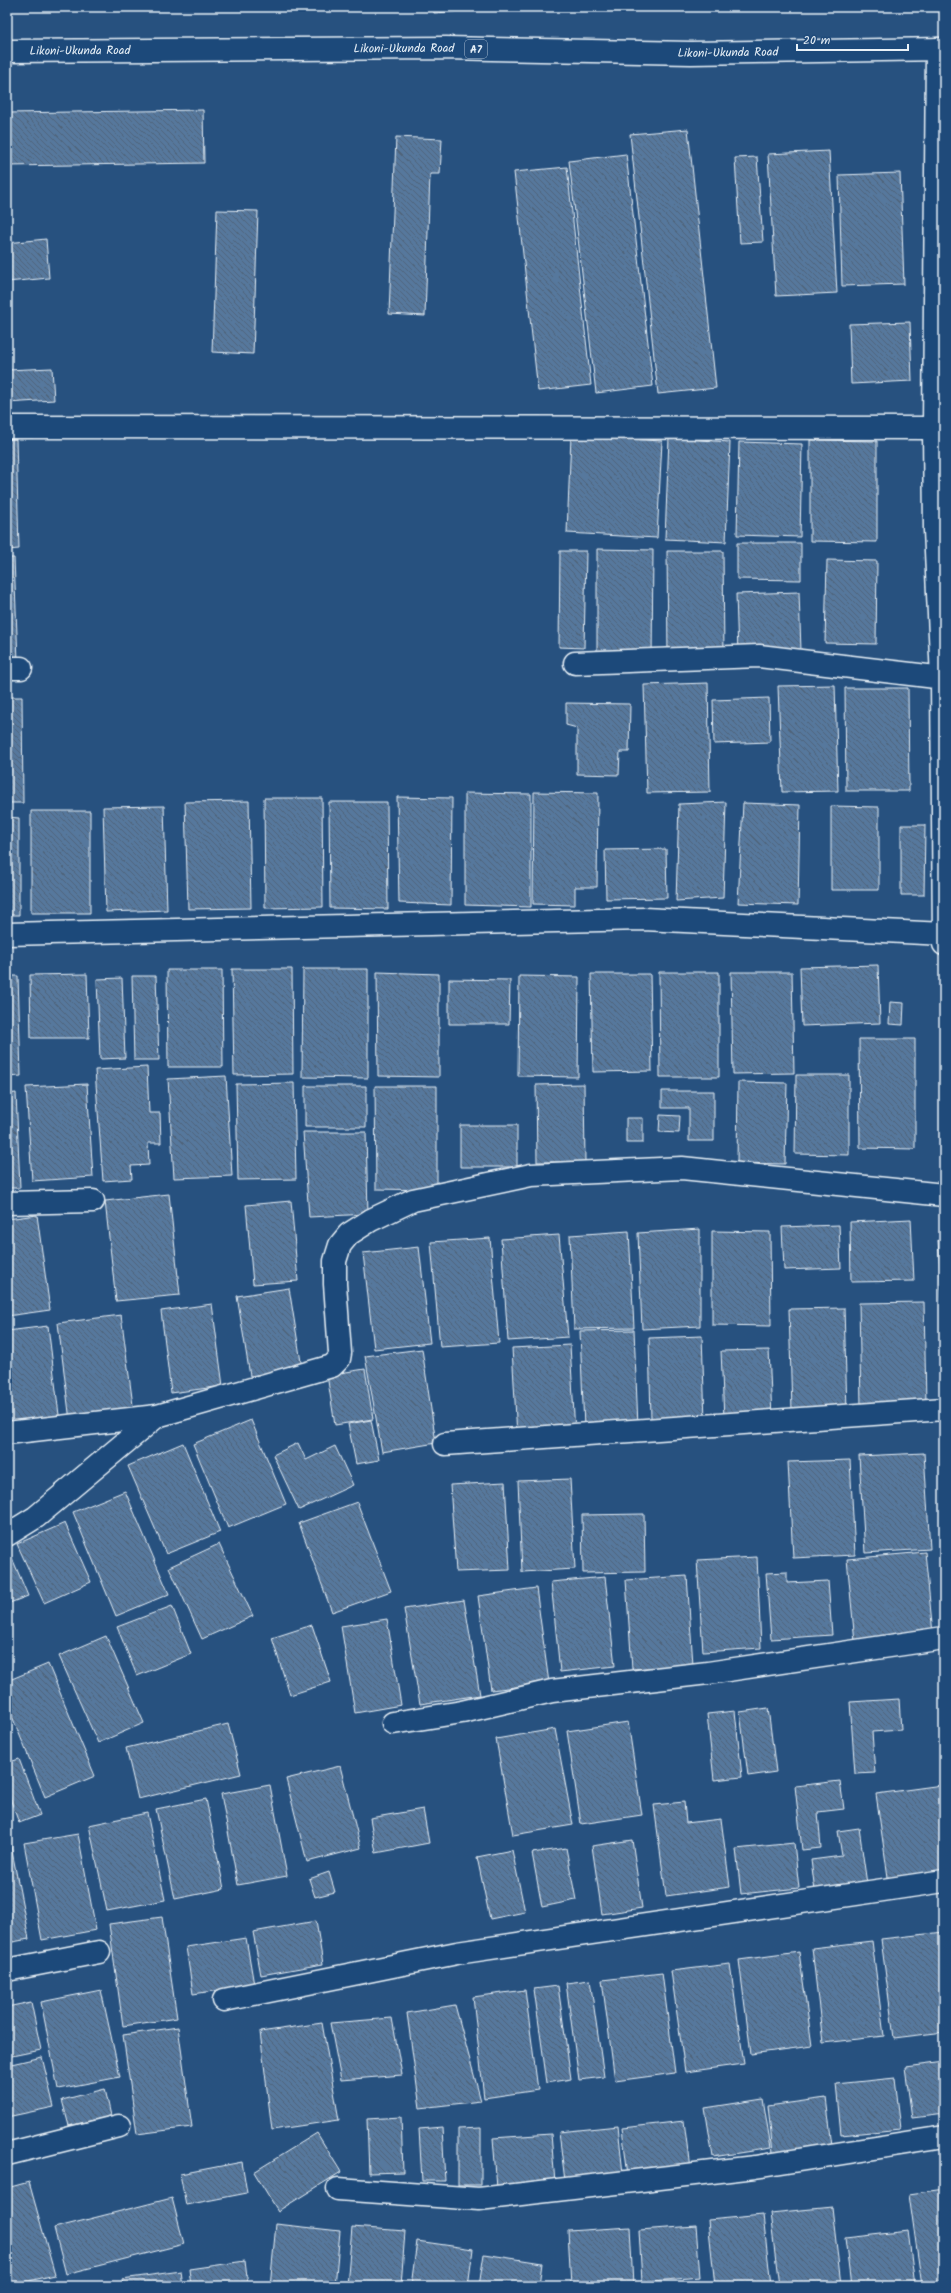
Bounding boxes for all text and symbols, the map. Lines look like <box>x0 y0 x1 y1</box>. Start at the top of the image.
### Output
scale bar <box>797 26 908 52</box>
text: 20 m <box>803 31 831 50</box>
street label: Likoni-Ukunda Road <box>354 39 456 59</box>
road number: A7 <box>465 40 487 58</box>
street label: Likoni-Ukunda Road <box>30 41 131 61</box>
street label: Likoni-Ukunda Road <box>677 43 780 63</box>

